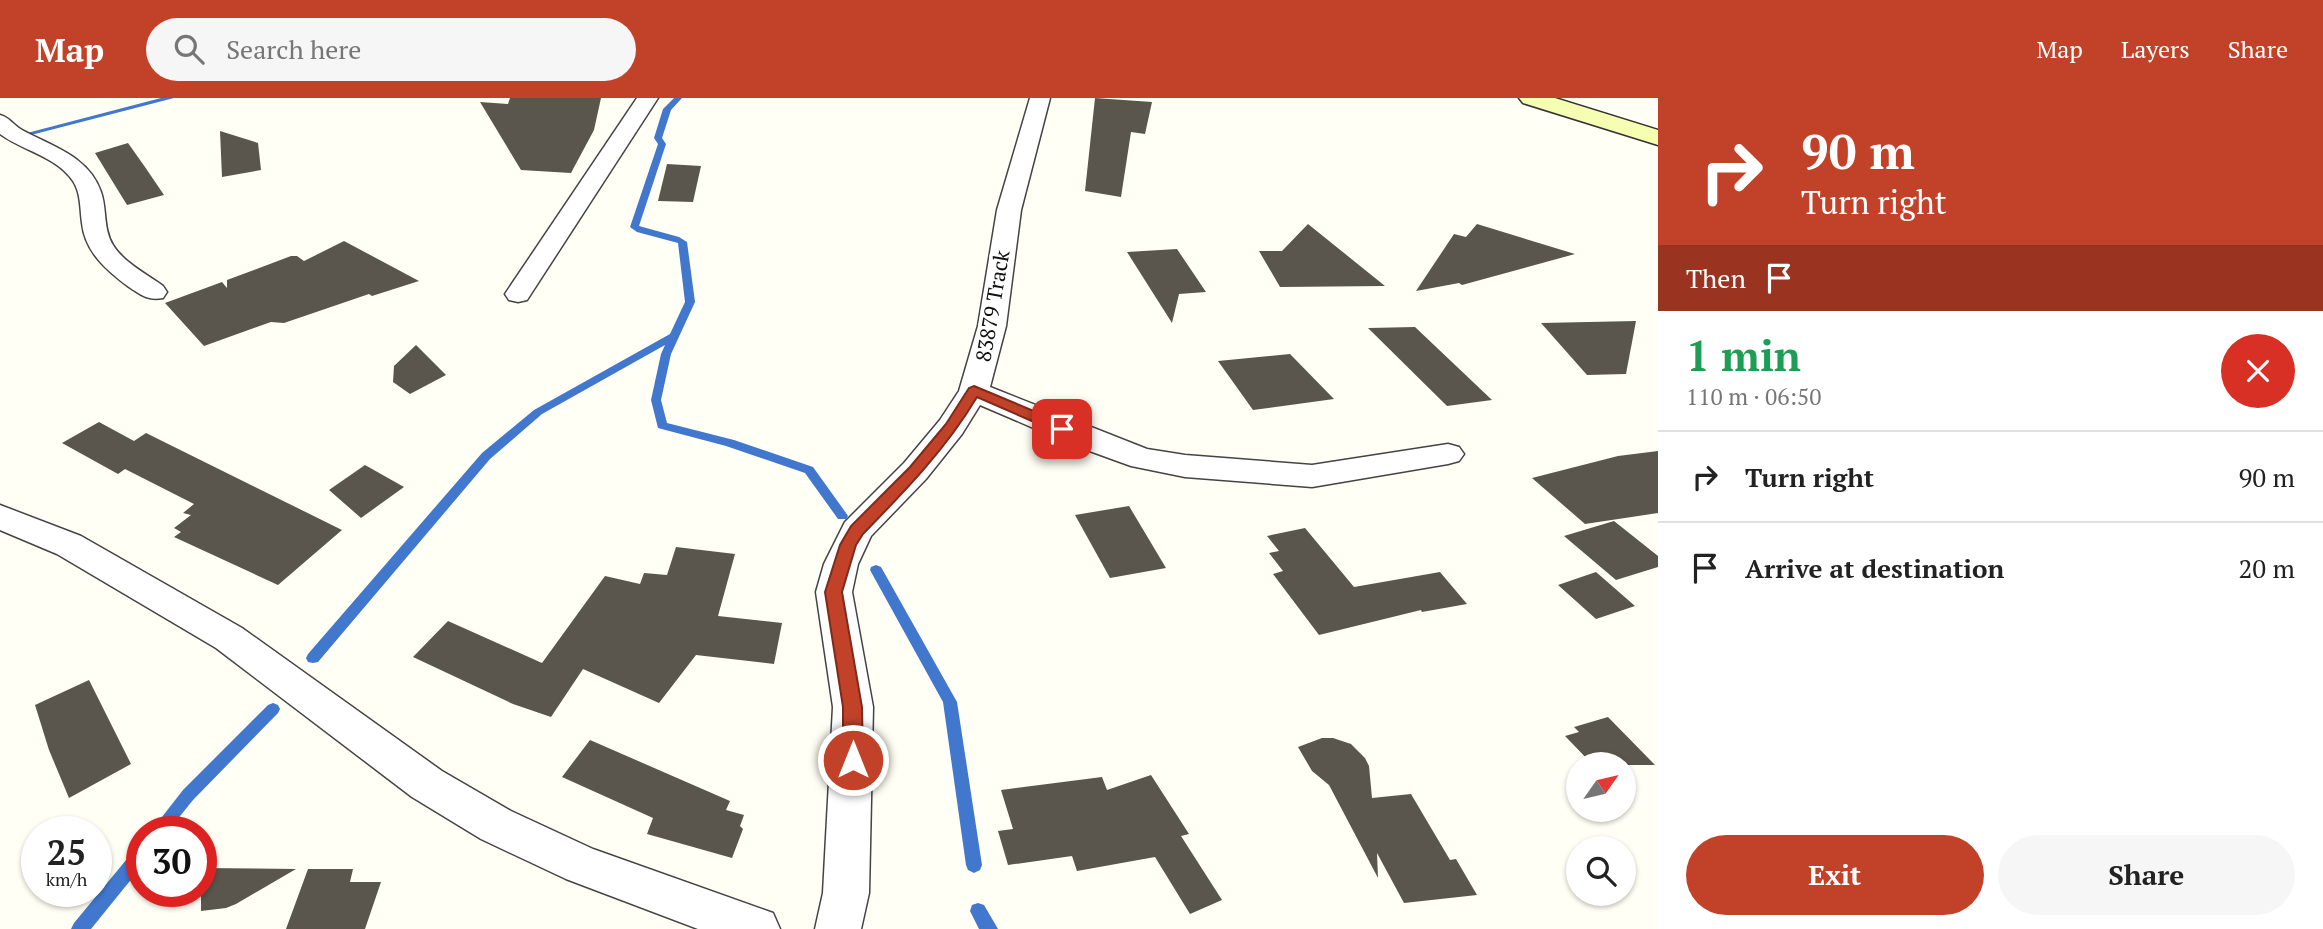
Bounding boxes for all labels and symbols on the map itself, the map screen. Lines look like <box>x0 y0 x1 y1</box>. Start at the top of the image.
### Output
street label: 83879 Track <box>968 248 1016 364</box>
pin <box>1032 399 1092 459</box>
position arrow <box>816 723 890 797</box>
north arrow <box>1566 752 1636 822</box>
speed limit sign: 30 <box>126 816 217 907</box>

